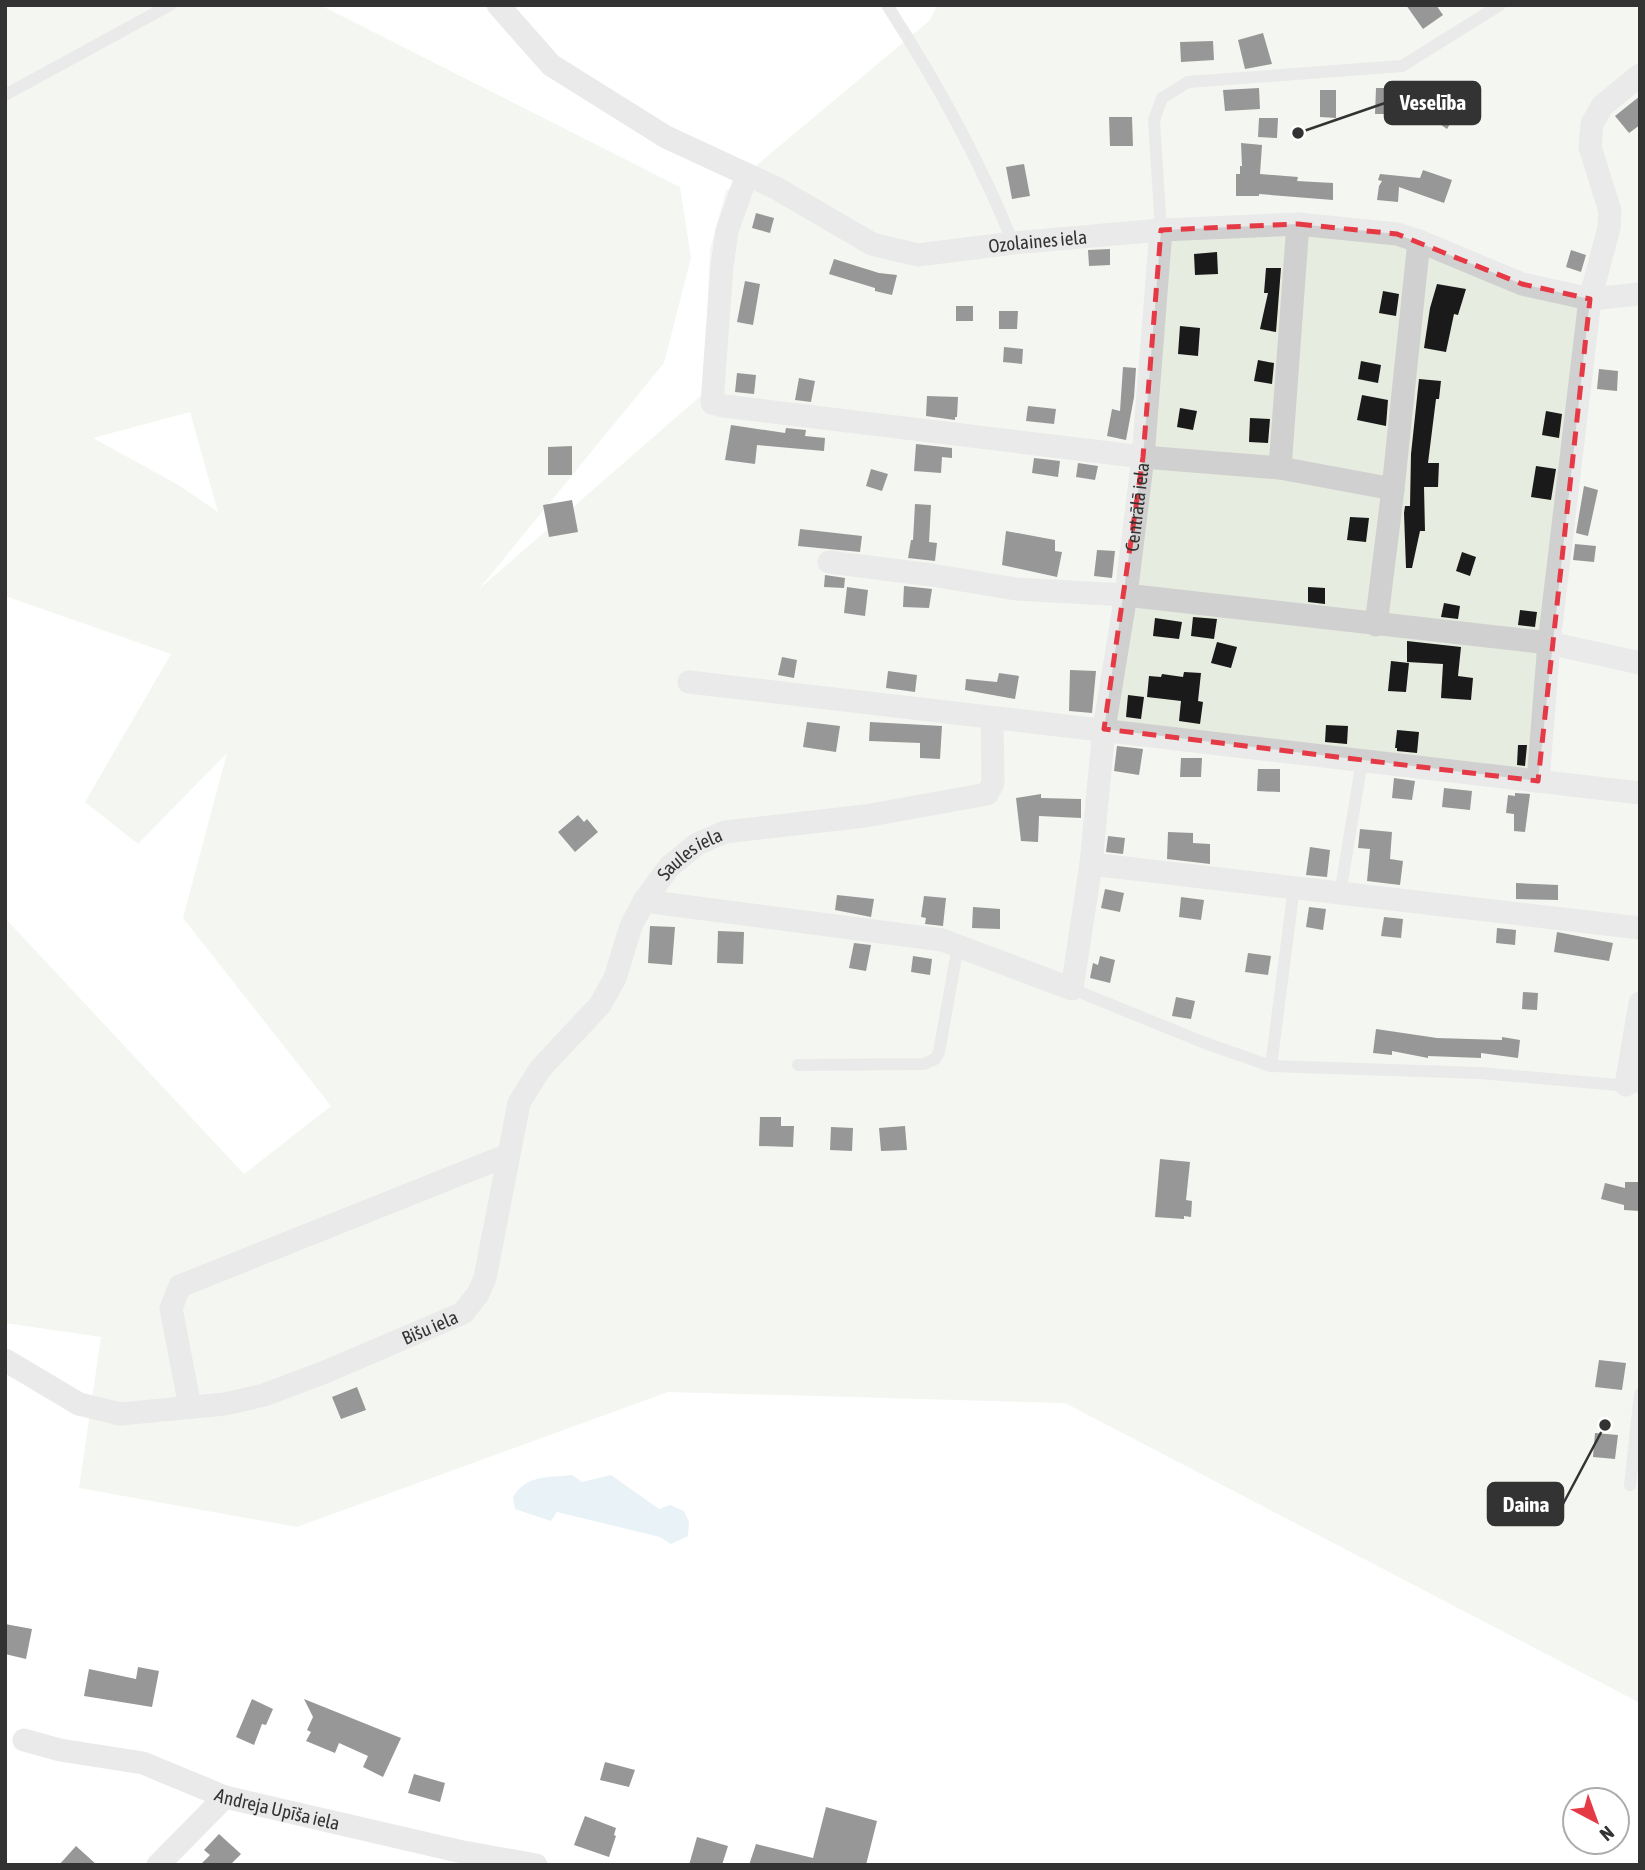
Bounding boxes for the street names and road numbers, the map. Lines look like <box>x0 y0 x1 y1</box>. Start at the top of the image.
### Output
street label: Ozolaines iela <box>987 226 1088 257</box>
street label: Centrālā iela <box>1120 461 1153 553</box>
street label: Saules iela <box>652 824 725 884</box>
street label: Bišu iela <box>398 1306 461 1349</box>
street label: Andreja Upīša iela <box>212 1783 342 1834</box>

